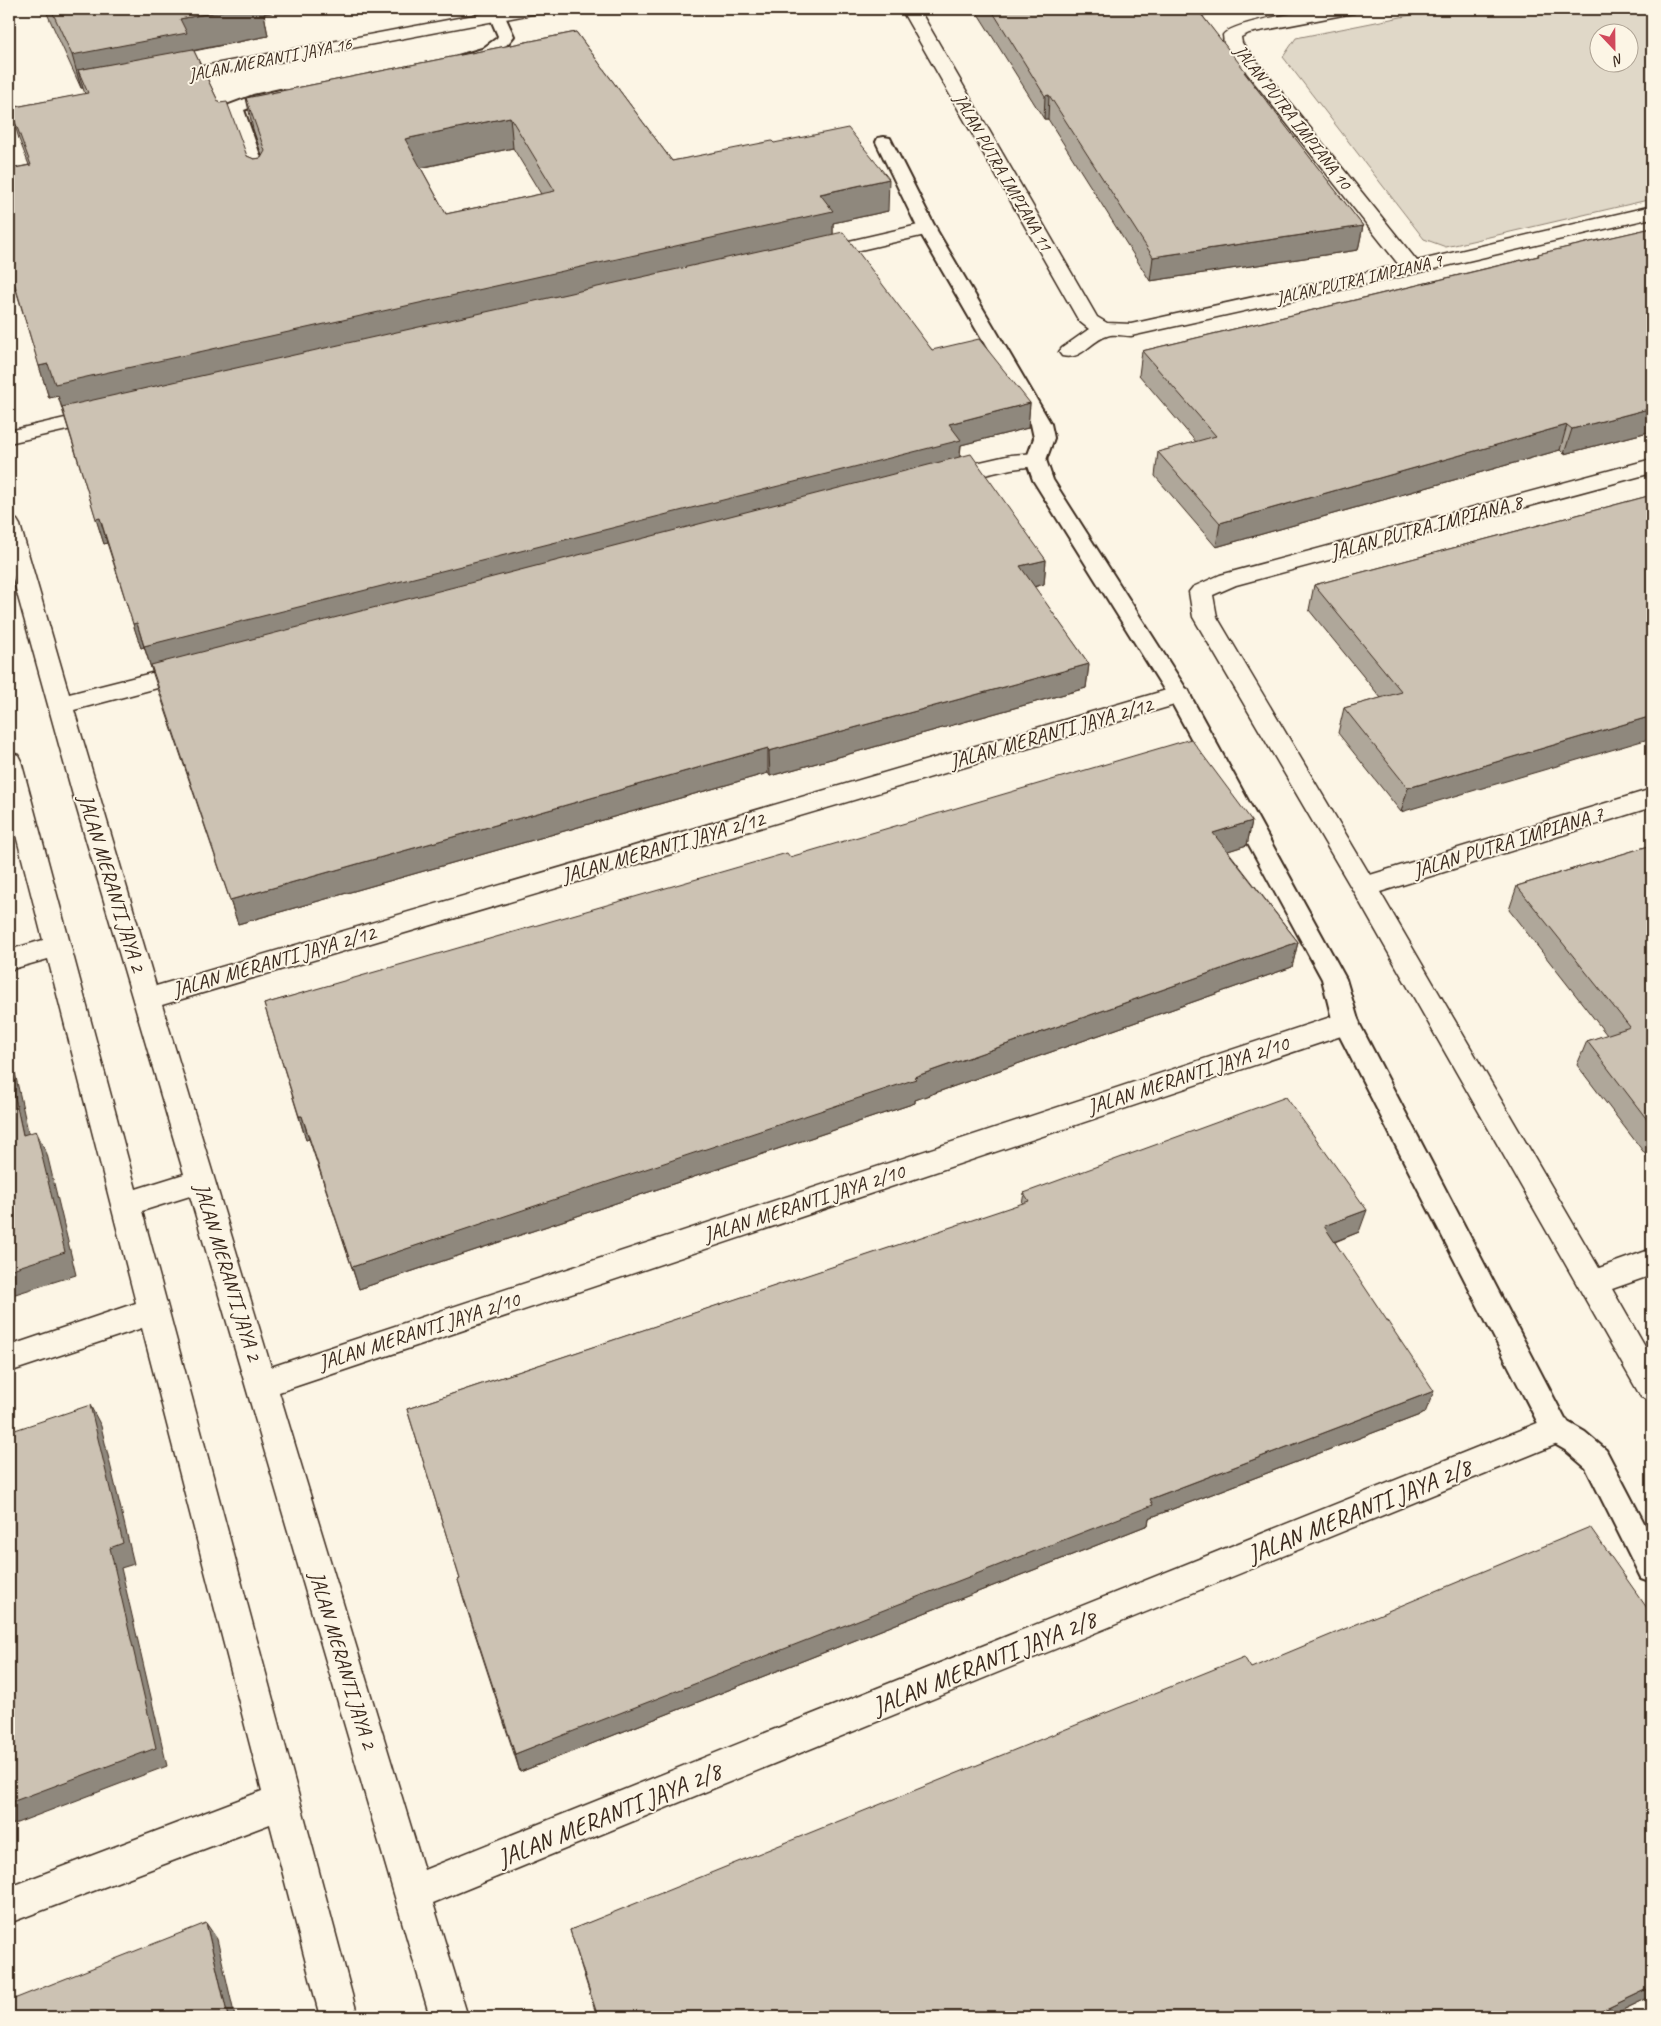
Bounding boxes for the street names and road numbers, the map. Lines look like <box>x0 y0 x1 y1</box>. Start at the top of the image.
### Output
street label: JALAN MERANTI JAYA 16 <box>186 32 354 86</box>
street label: JALAN PUTRA IMPIANA 10 <box>1229 39 1358 195</box>
street label: JALAN PUTRA IMPIANA 11 <box>949 89 1057 255</box>
street label: JALAN PUTRA IMPIANA 9 <box>1273 249 1446 309</box>
street label: JALAN PUTRA IMPIANA 8 <box>1326 488 1527 565</box>
street label: JALAN MERANTI JAYA 2/12 <box>946 691 1157 775</box>
street label: JALAN MERANTI JAYA 2 <box>72 790 152 976</box>
street label: JALAN PUTRA IMPIANA 7 <box>1409 800 1608 884</box>
street label: JALAN MERANTI JAYA 2/12 <box>558 805 769 889</box>
street label: JALAN MERANTI JAYA 2/12 <box>169 919 380 1003</box>
street label: JALAN MERANTI JAYA 2/10 <box>1083 1030 1293 1120</box>
street label: JALAN MERANTI JAYA 2/10 <box>699 1158 909 1248</box>
street label: JALAN MERANTI JAYA 2 <box>188 1179 268 1365</box>
street label: JALAN MERANTI JAYA 2/10 <box>314 1286 524 1376</box>
street label: JALAN MERANTI JAYA 2/8 <box>1242 1450 1479 1571</box>
street label: JALAN MERANTI JAYA 2 <box>303 1567 383 1753</box>
street label: JALAN MERANTI JAYA 2/8 <box>867 1602 1104 1723</box>
street label: JALAN MERANTI JAYA 2/8 <box>492 1754 729 1875</box>

